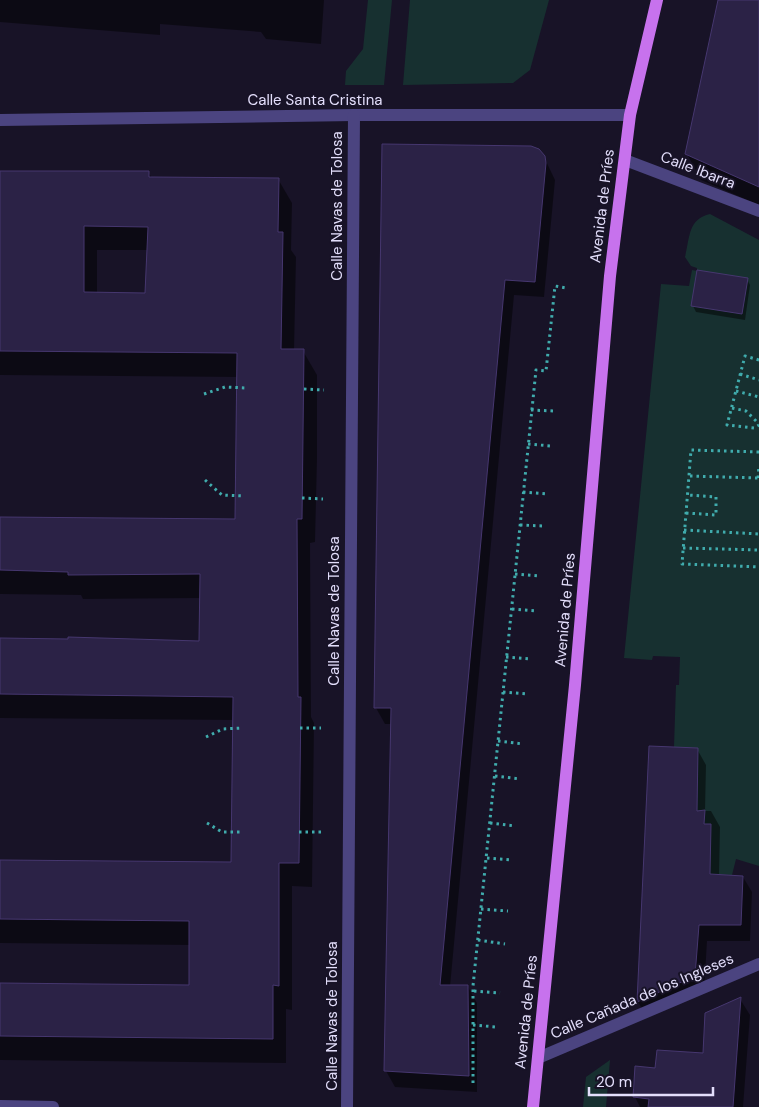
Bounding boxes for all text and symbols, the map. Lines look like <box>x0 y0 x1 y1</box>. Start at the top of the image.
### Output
street label: Calle Santa Cristina <box>248 90 382 110</box>
street label: Calle Navas de Tolosa <box>327 131 347 281</box>
street label: Calle Ibarra <box>658 147 738 193</box>
street label: Avenida de Príes <box>585 148 619 264</box>
street label: Calle Navas de Tolosa <box>324 536 344 686</box>
street label: Avenida de Príes <box>550 552 580 668</box>
street label: Calle Navas de Tolosa <box>322 941 342 1091</box>
street label: Calle Cañada de los Ingleses <box>547 948 737 1044</box>
street label: Avenida de Príes <box>510 954 542 1070</box>
scale bar <box>589 1064 713 1096</box>
text: 20 m <box>596 1072 632 1092</box>

